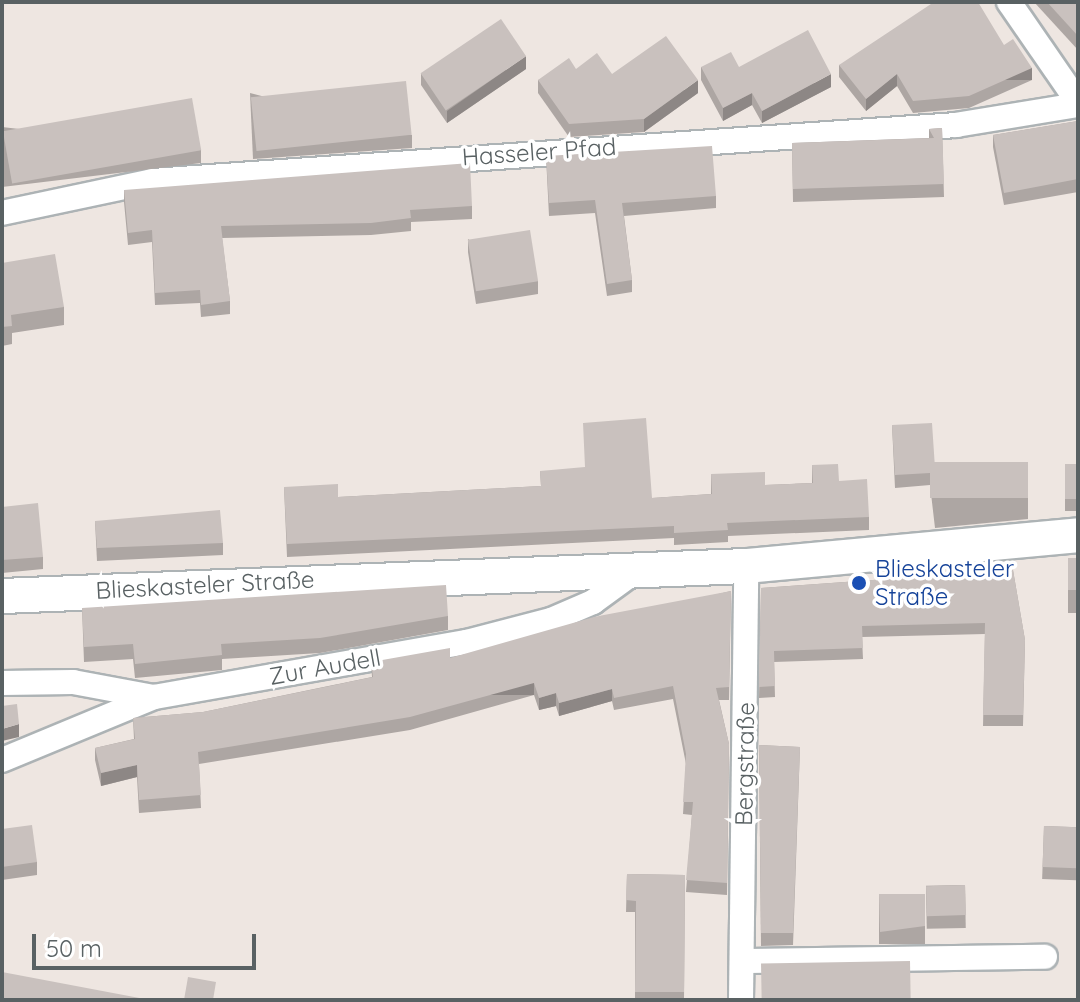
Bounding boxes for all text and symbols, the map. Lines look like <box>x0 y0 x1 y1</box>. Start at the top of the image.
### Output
street label: Hasseler Pfad <box>461 132 617 172</box>
place label: Blieskasteler Straße <box>875 555 1014 611</box>
street label: Blieskasteler Straße <box>95 565 315 605</box>
marker: Blieskasteler Straße <box>850 574 868 592</box>
street label: Zur Audell <box>267 643 383 691</box>
street label: Bergstraße <box>730 702 760 826</box>
scale bar <box>36 918 260 968</box>
text: 50 m <box>46 933 102 963</box>

